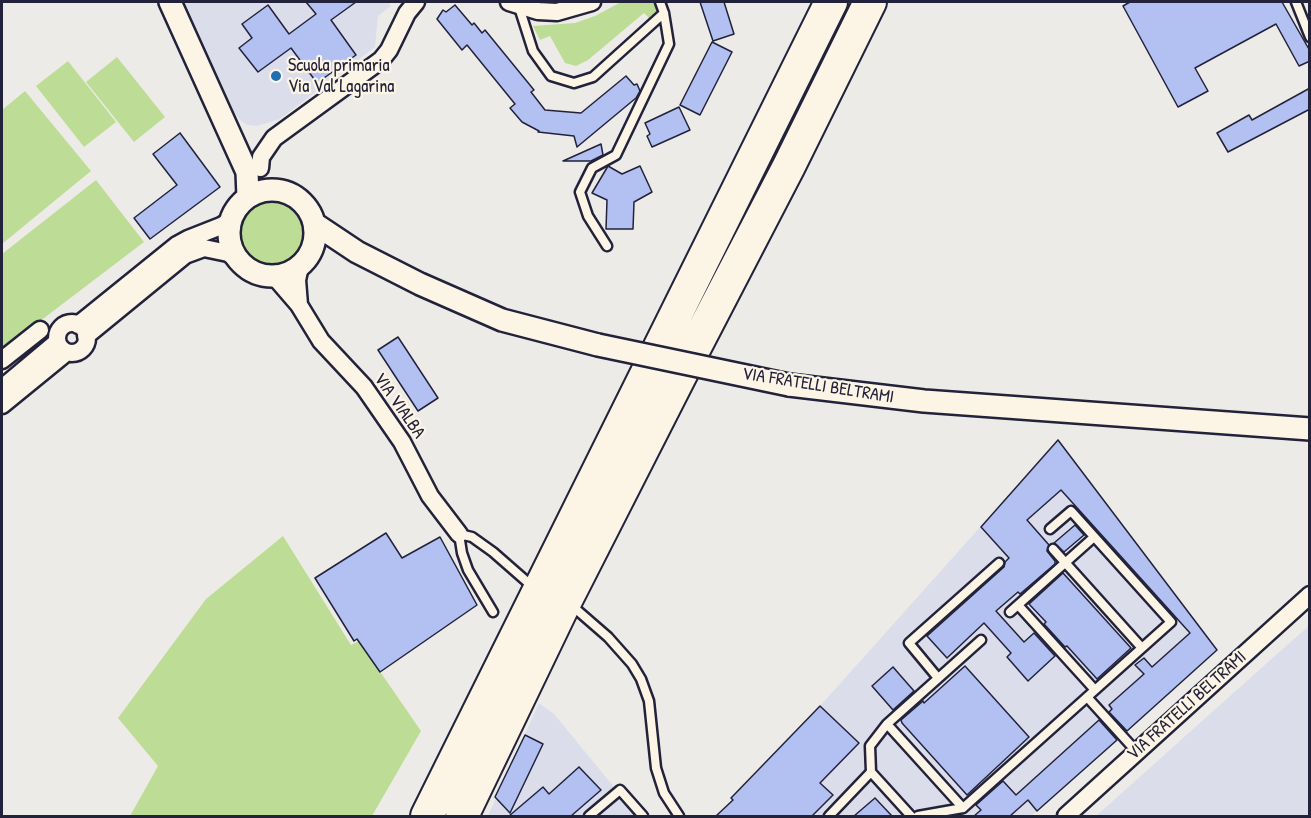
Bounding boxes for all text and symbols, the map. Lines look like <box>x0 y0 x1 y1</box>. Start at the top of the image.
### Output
place label: Scuola primaria Via Val Lagarina <box>288 55 394 98</box>
marker: Scuola primaria Via Val Lagarina <box>269 69 283 83</box>
street label: VIA FRATELLI BELTRAMI <box>741 363 895 409</box>
street label: VIA VIALBA <box>369 369 429 443</box>
street label: VIA FRATELLI BELTRAMI <box>1123 647 1251 765</box>

